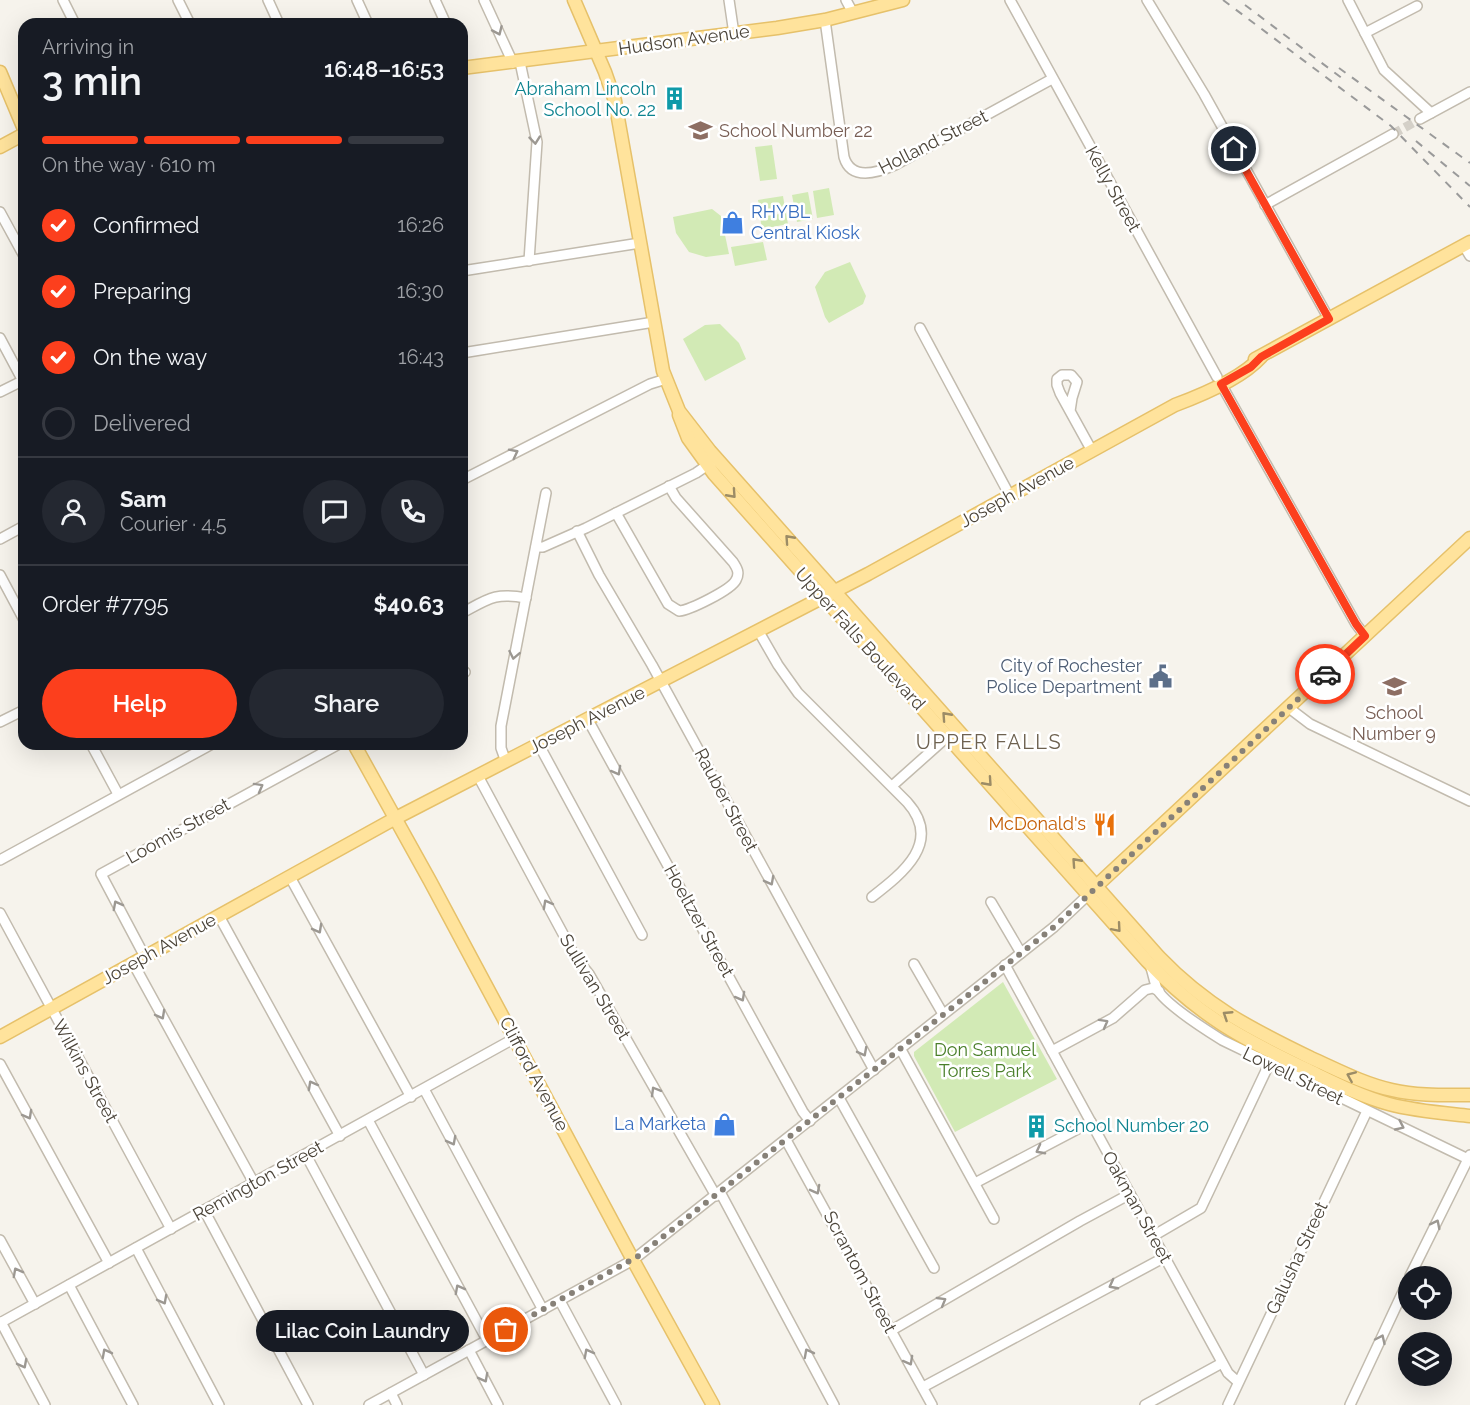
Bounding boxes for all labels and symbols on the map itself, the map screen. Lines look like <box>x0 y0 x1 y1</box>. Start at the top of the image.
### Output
street label: Hudson Avenue <box>617 20 751 59</box>
one-way arrow <box>491 25 503 36</box>
place label: Abraham Lincoln School No. 22 <box>514 78 656 120</box>
building icon: Abraham Lincoln School No. 22 <box>661 86 687 112</box>
street label: Holland Street <box>875 105 991 178</box>
school or university icon: School Number 22 <box>688 118 714 144</box>
place label: School Number 22 <box>719 120 873 141</box>
pin <box>1208 123 1259 174</box>
one-way arrow <box>528 135 541 144</box>
street label: Kelly Street <box>1081 142 1146 235</box>
place label: RHYBL Central Kiosk <box>751 201 860 243</box>
shop icon: RHYBL Central Kiosk <box>720 209 746 235</box>
one-way arrow <box>508 449 519 461</box>
street label: Joseph Avenue <box>956 451 1078 532</box>
one-way arrow <box>725 488 736 498</box>
one-way arrow <box>785 535 796 546</box>
street label: Upper Falls Boulevard <box>791 563 930 714</box>
courier <box>1295 644 1355 704</box>
one-way arrow <box>508 650 521 660</box>
place label: City of Rochester Police Department <box>986 655 1143 697</box>
public building icon: City of Rochester Police Department <box>1147 663 1173 689</box>
school or university icon: School Number 9 <box>1381 674 1407 700</box>
street label: Joseph Avenue <box>525 681 649 758</box>
place label: School Number 9 <box>1352 702 1436 744</box>
one-way arrow <box>942 713 953 723</box>
district label: UPPER FALLS <box>916 730 1062 754</box>
street label: Rauber Street <box>690 744 763 855</box>
one-way arrow <box>610 765 621 775</box>
one-way arrow <box>980 775 991 786</box>
one-way arrow <box>253 783 263 794</box>
street label: Loomis Street <box>122 793 233 868</box>
restaurant icon: McDonald's <box>1091 811 1117 837</box>
place label: McDonald's <box>988 813 1086 834</box>
one-way arrow <box>1072 858 1083 869</box>
street label: Hoeltzer Street <box>660 861 739 980</box>
one-way arrow <box>763 875 774 885</box>
one-way arrow <box>543 900 554 910</box>
one-way arrow <box>113 901 125 912</box>
street label: Joseph Avenue <box>98 908 220 989</box>
one-way arrow <box>1110 921 1121 932</box>
one-way arrow <box>311 922 322 933</box>
street label: Sullivan Street <box>556 930 635 1043</box>
one-way arrow <box>733 991 745 1001</box>
one-way arrow <box>154 1008 166 1019</box>
one-way arrow <box>1223 1011 1234 1022</box>
street label: Clifford Avenue <box>495 1013 574 1135</box>
street label: Wilkins Street <box>48 1015 122 1126</box>
one-way arrow <box>1098 1019 1108 1030</box>
park label: Don Samuel Torres Park <box>934 1039 1036 1081</box>
street label: Lowell Street <box>1239 1042 1347 1109</box>
one-way arrow <box>856 1046 867 1057</box>
one-way arrow <box>1347 1071 1358 1083</box>
one-way arrow <box>308 1080 319 1091</box>
one-way arrow <box>651 1086 662 1097</box>
one-way arrow <box>21 1109 32 1119</box>
shop icon: La Marketa <box>711 1111 737 1137</box>
place label: La Marketa <box>614 1113 706 1134</box>
building icon: School Number 20 <box>1023 1113 1049 1139</box>
place label: School Number 20 <box>1054 1115 1209 1136</box>
one-way arrow <box>1393 1119 1404 1131</box>
one-way arrow <box>445 1135 456 1145</box>
street label: Remington Street <box>189 1136 327 1225</box>
one-way arrow <box>1035 1142 1046 1154</box>
street label: Oakman Street <box>1098 1147 1177 1266</box>
one-way arrow <box>808 1184 820 1194</box>
street label: Galusha Street <box>1261 1198 1332 1317</box>
street label: Scrantom Street <box>819 1207 901 1336</box>
one-way arrow <box>1429 1219 1441 1230</box>
one-way arrow <box>13 1268 24 1279</box>
one-way arrow <box>1109 1278 1119 1289</box>
one-way arrow <box>455 1285 466 1295</box>
one-way arrow <box>156 1294 167 1304</box>
one-way arrow <box>936 1297 946 1308</box>
pin <box>480 1304 531 1355</box>
callout: Lilac Coin Laundry <box>257 1309 470 1351</box>
one-way arrow <box>1374 1334 1386 1345</box>
one-way arrow <box>102 1349 113 1360</box>
one-way arrow <box>584 1349 595 1360</box>
one-way arrow <box>804 1349 815 1359</box>
one-way arrow <box>902 1355 913 1366</box>
one-way arrow <box>16 1357 27 1368</box>
one-way arrow <box>477 1371 488 1382</box>

